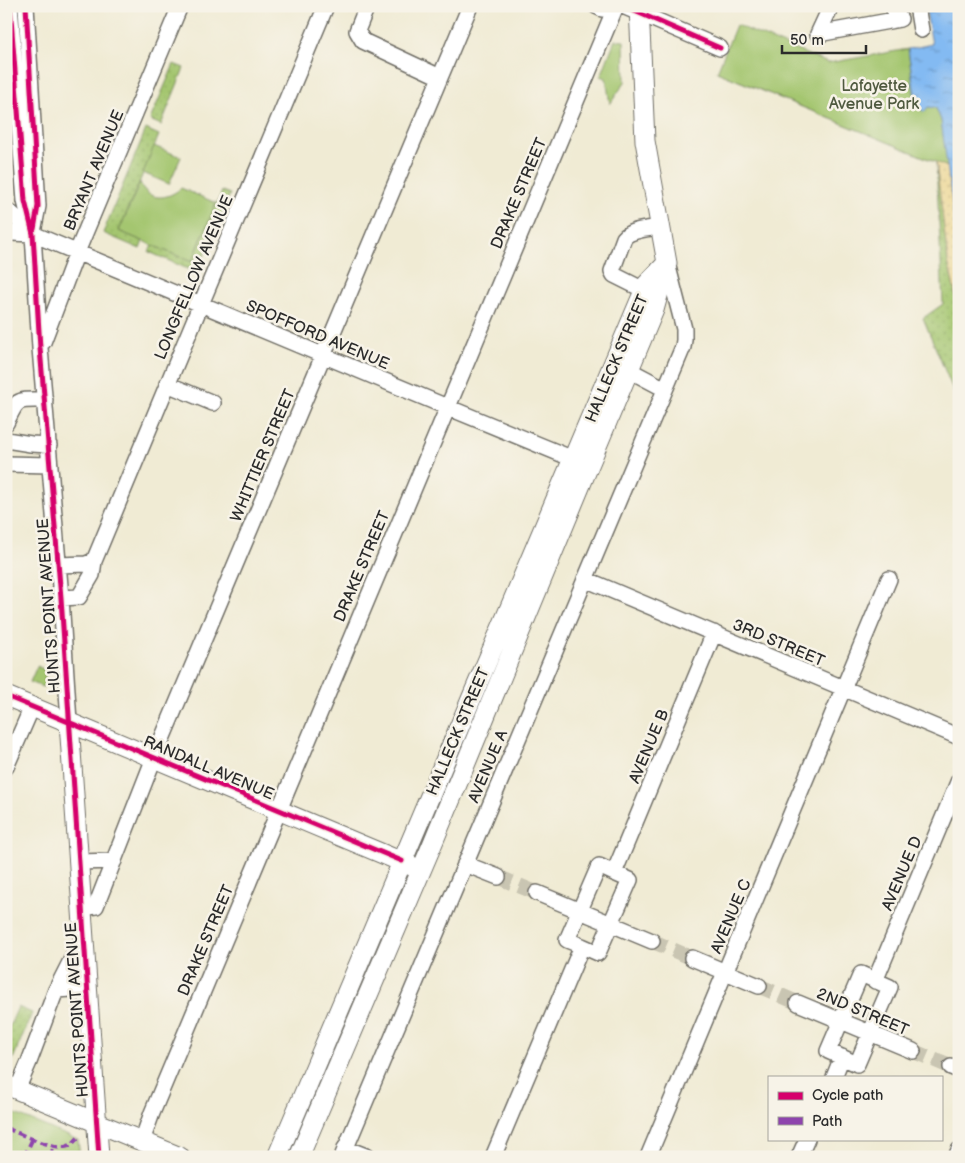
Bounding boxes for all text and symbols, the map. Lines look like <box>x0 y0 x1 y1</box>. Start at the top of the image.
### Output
scale bar <box>782 22 866 54</box>
text: 50 m <box>790 31 824 50</box>
park label: Lafayette Avenue Park <box>829 77 919 114</box>
street label: BRYANT AVENUE <box>60 107 128 234</box>
street label: DRAKE STREET <box>487 135 551 252</box>
street label: LONGFELLOW AVENUE <box>151 193 238 363</box>
street label: HALLECK STREET <box>582 291 653 425</box>
street label: SPOFFORD AVENUE <box>243 297 392 374</box>
street label: WHITTIER STREET <box>227 386 300 525</box>
street label: DRAKE STREET <box>330 508 394 625</box>
street label: HUNTS POINT AVENUE <box>34 518 65 694</box>
street label: 3RD STREET <box>730 615 828 671</box>
street label: HALLECK STREET <box>423 664 494 798</box>
street label: AVENUE B <box>625 707 673 786</box>
street label: AVENUE A <box>465 727 512 806</box>
street label: RANDALL AVENUE <box>140 732 277 804</box>
street label: AVENUE D <box>878 833 927 914</box>
street label: AVENUE C <box>707 877 756 957</box>
street label: DRAKE STREET <box>174 882 238 999</box>
street label: HUNTS POINT AVENUE <box>62 922 93 1098</box>
street label: 2ND STREET <box>813 984 912 1040</box>
legend <box>768 1076 942 1140</box>
text: Cycle path <box>812 1086 883 1105</box>
text: Path <box>812 1112 842 1131</box>

